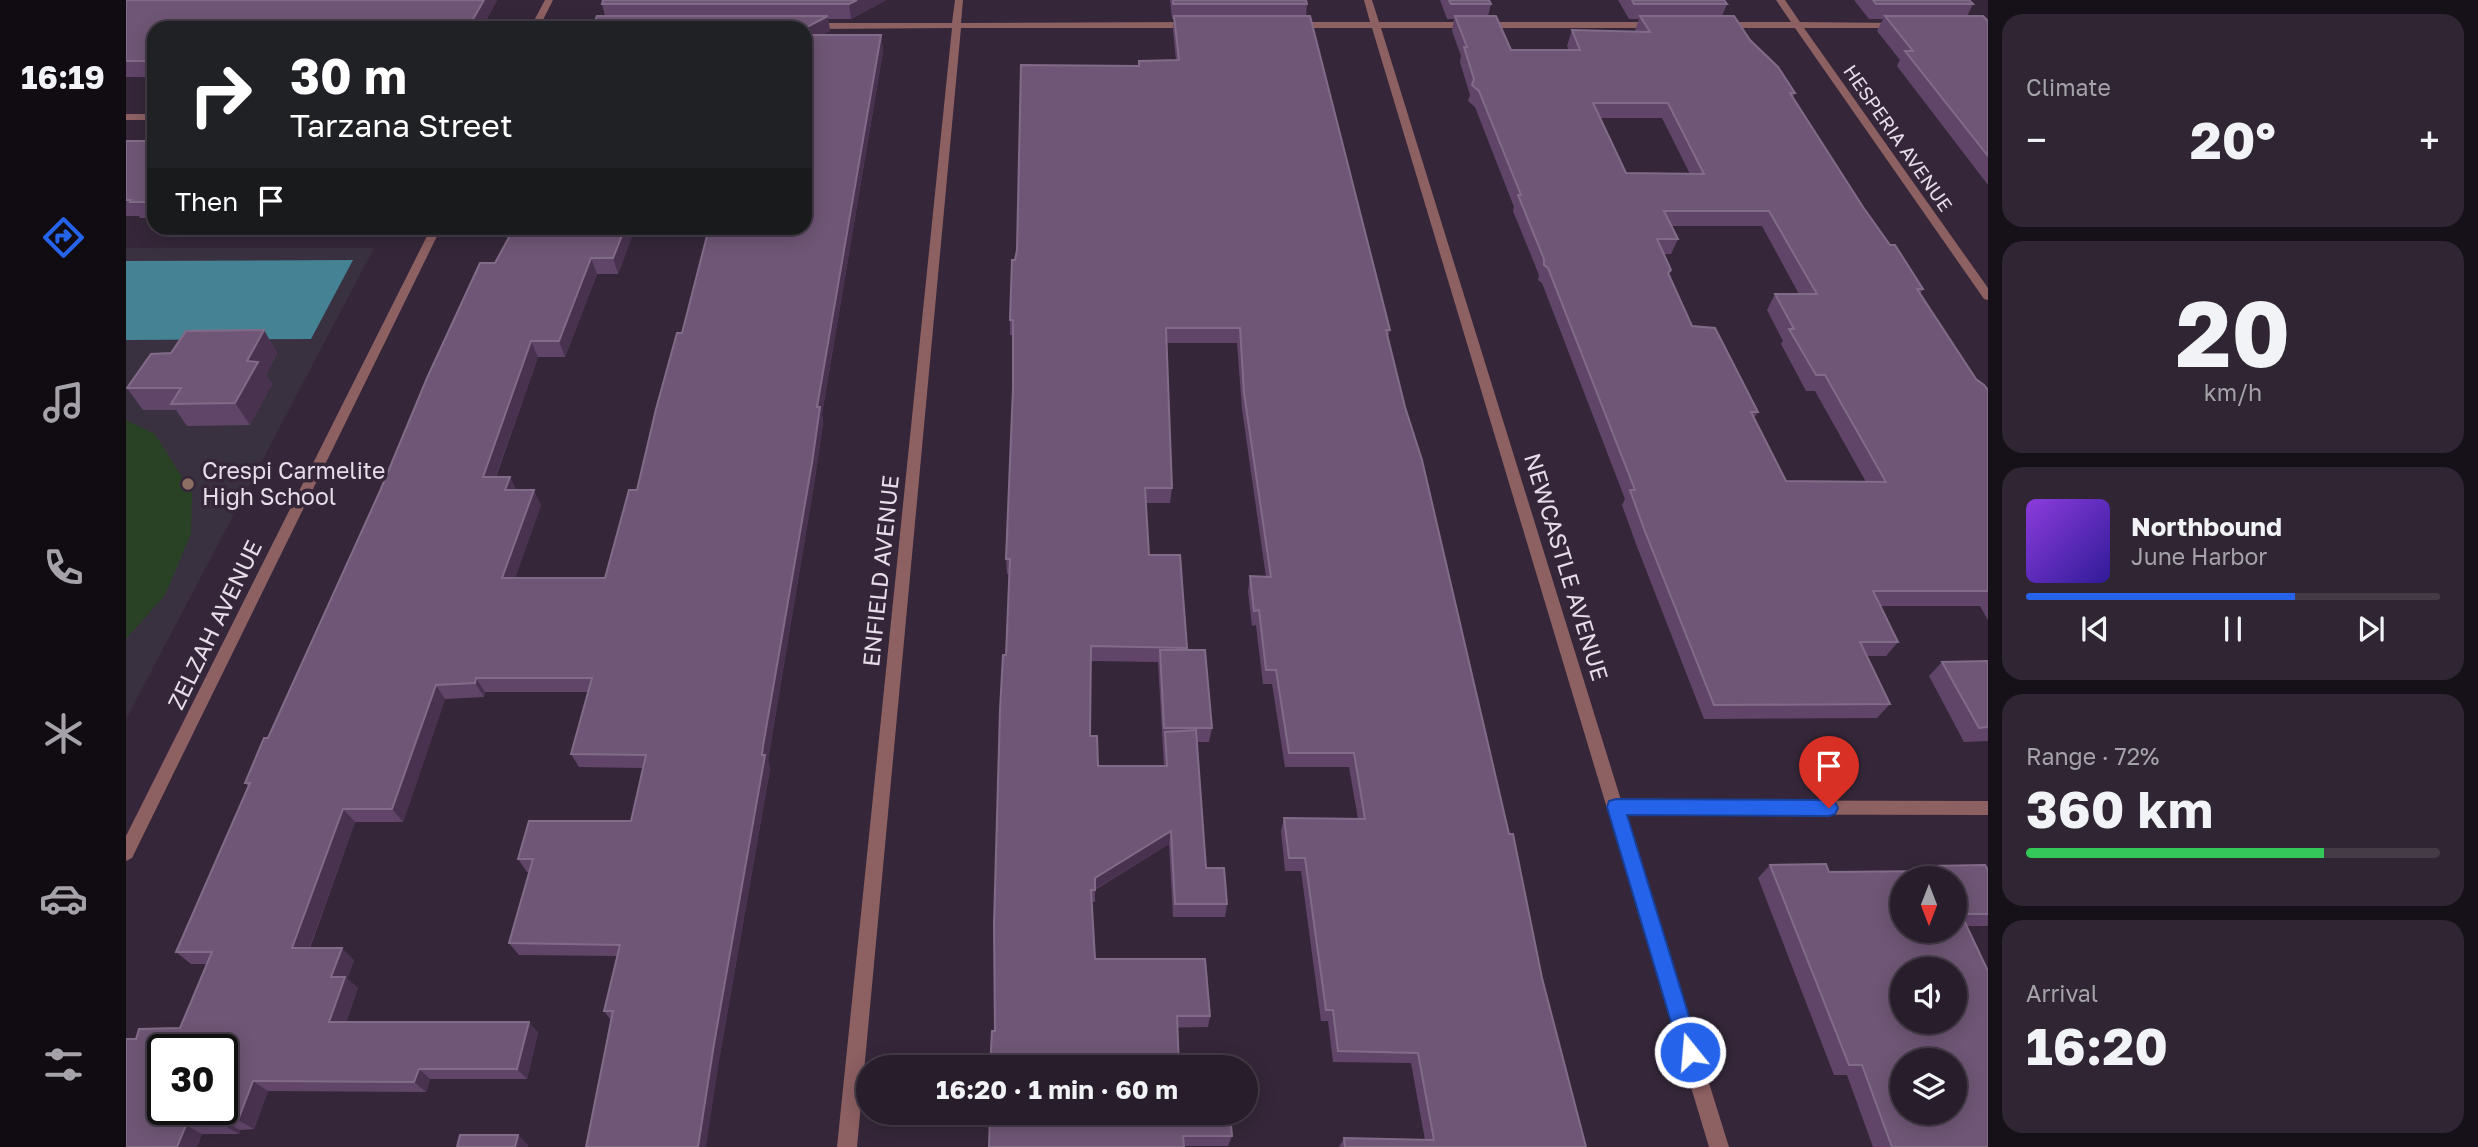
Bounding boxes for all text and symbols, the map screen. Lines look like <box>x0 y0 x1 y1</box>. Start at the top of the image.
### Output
text: 30 m <box>290 46 407 105</box>
icon: right <box>175 49 266 140</box>
text: 16:19 <box>21 58 105 96</box>
street label: HESPERIA AVENUE <box>1839 60 1958 216</box>
text: Climate <box>2026 73 2111 101</box>
text: Tarzana Street <box>290 106 513 144</box>
text: 20° <box>2190 108 2276 170</box>
text: − <box>2026 117 2047 162</box>
text: + <box>2419 117 2440 162</box>
icon: arrive <box>252 182 290 220</box>
text: Then <box>175 186 238 217</box>
icon: directions <box>39 213 88 262</box>
text: 20 <box>2176 278 2290 387</box>
icon: music <box>39 378 88 427</box>
text: km/h <box>2204 378 2262 406</box>
street label: NEWCASTLE AVENUE <box>1519 450 1615 684</box>
place label: Crespi Carmelite High School <box>202 456 385 510</box>
street label: ENFIELD AVENUE <box>856 474 904 668</box>
marker: Crespi Carmelite High School <box>180 476 196 492</box>
text: Northbound <box>2131 511 2282 542</box>
street label: ZELZAH AVENUE <box>161 535 267 714</box>
text: June Harbor <box>2131 542 2267 570</box>
icon: phone <box>39 543 88 592</box>
icon: previous <box>2076 610 2114 648</box>
icon: pause <box>2214 610 2252 648</box>
icon: next <box>2352 610 2390 648</box>
icon: climate <box>39 709 88 758</box>
pin <box>1799 736 1859 808</box>
text: Range · 72% <box>2026 742 2159 770</box>
icon: arrive <box>1810 747 1848 785</box>
text: 360 km <box>2026 777 2213 839</box>
north arrow <box>1890 866 1967 943</box>
map controls <box>1890 866 1967 1125</box>
icon: car <box>39 874 88 923</box>
button: sound <box>1890 957 1967 1034</box>
text: Arrival <box>2026 979 2098 1007</box>
text: 16:20 <box>2026 1014 2168 1076</box>
position arrow <box>1653 1015 1727 1089</box>
speed limit sign: 30 <box>147 1034 238 1125</box>
icon: filters <box>39 1040 88 1089</box>
button: layers <box>1890 1048 1967 1125</box>
text: 16:20 · 1 min · 60 m <box>936 1074 1178 1105</box>

